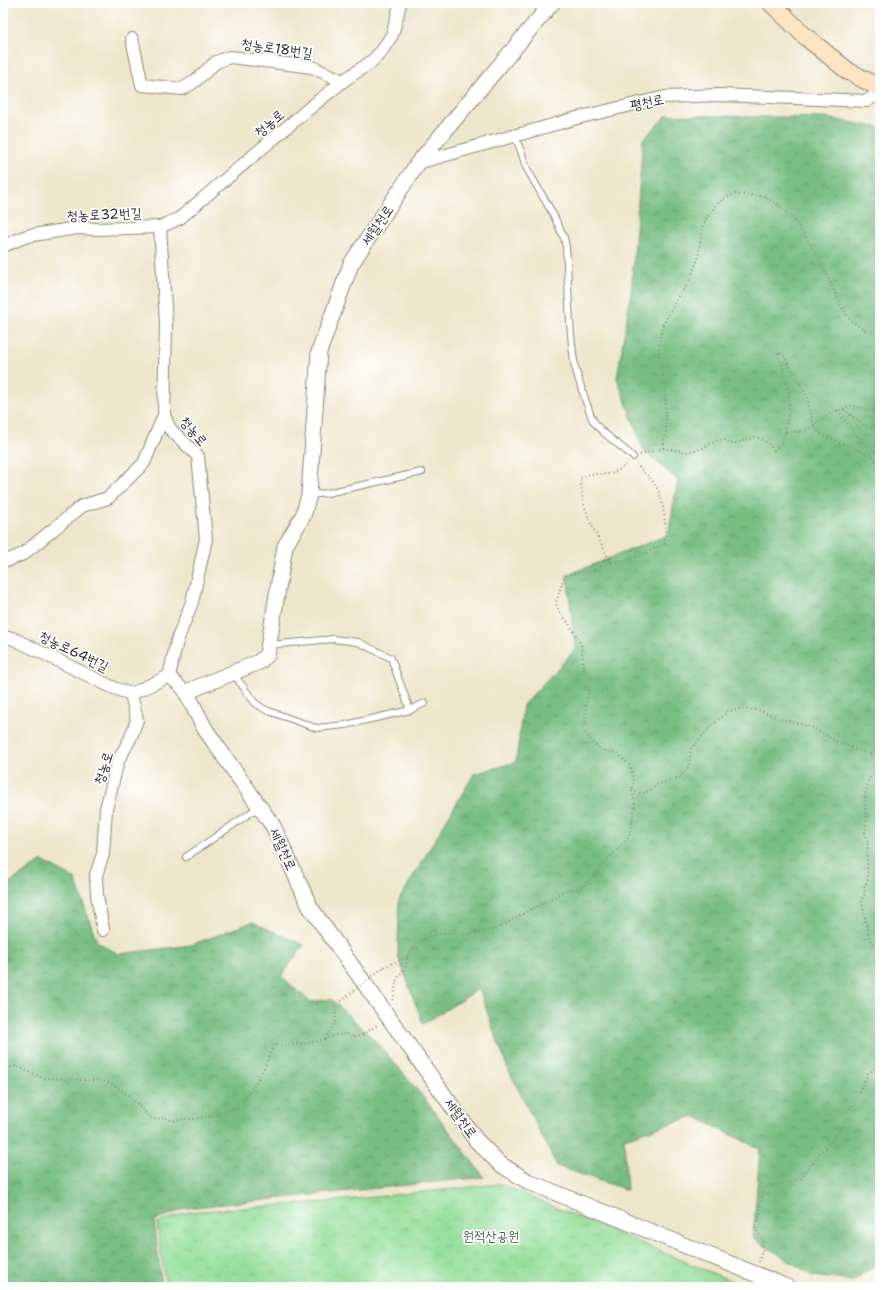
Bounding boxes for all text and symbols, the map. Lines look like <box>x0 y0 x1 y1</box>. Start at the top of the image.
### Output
street label: 청농로18번길 <box>240 34 315 62</box>
street label: 평천로 <box>629 90 665 114</box>
street label: 청농로 <box>250 105 288 141</box>
street label: 세월천로 <box>357 201 397 249</box>
street label: 청농로32번길 <box>66 204 143 224</box>
street label: 청농로 <box>176 412 212 450</box>
street label: 청농로64번길 <box>36 626 112 676</box>
street label: 청농로 <box>89 749 117 787</box>
street label: 세월천로 <box>265 825 301 873</box>
street label: 세월천로 <box>440 1094 482 1142</box>
park label: 원적산공원 <box>463 1227 519 1245</box>

